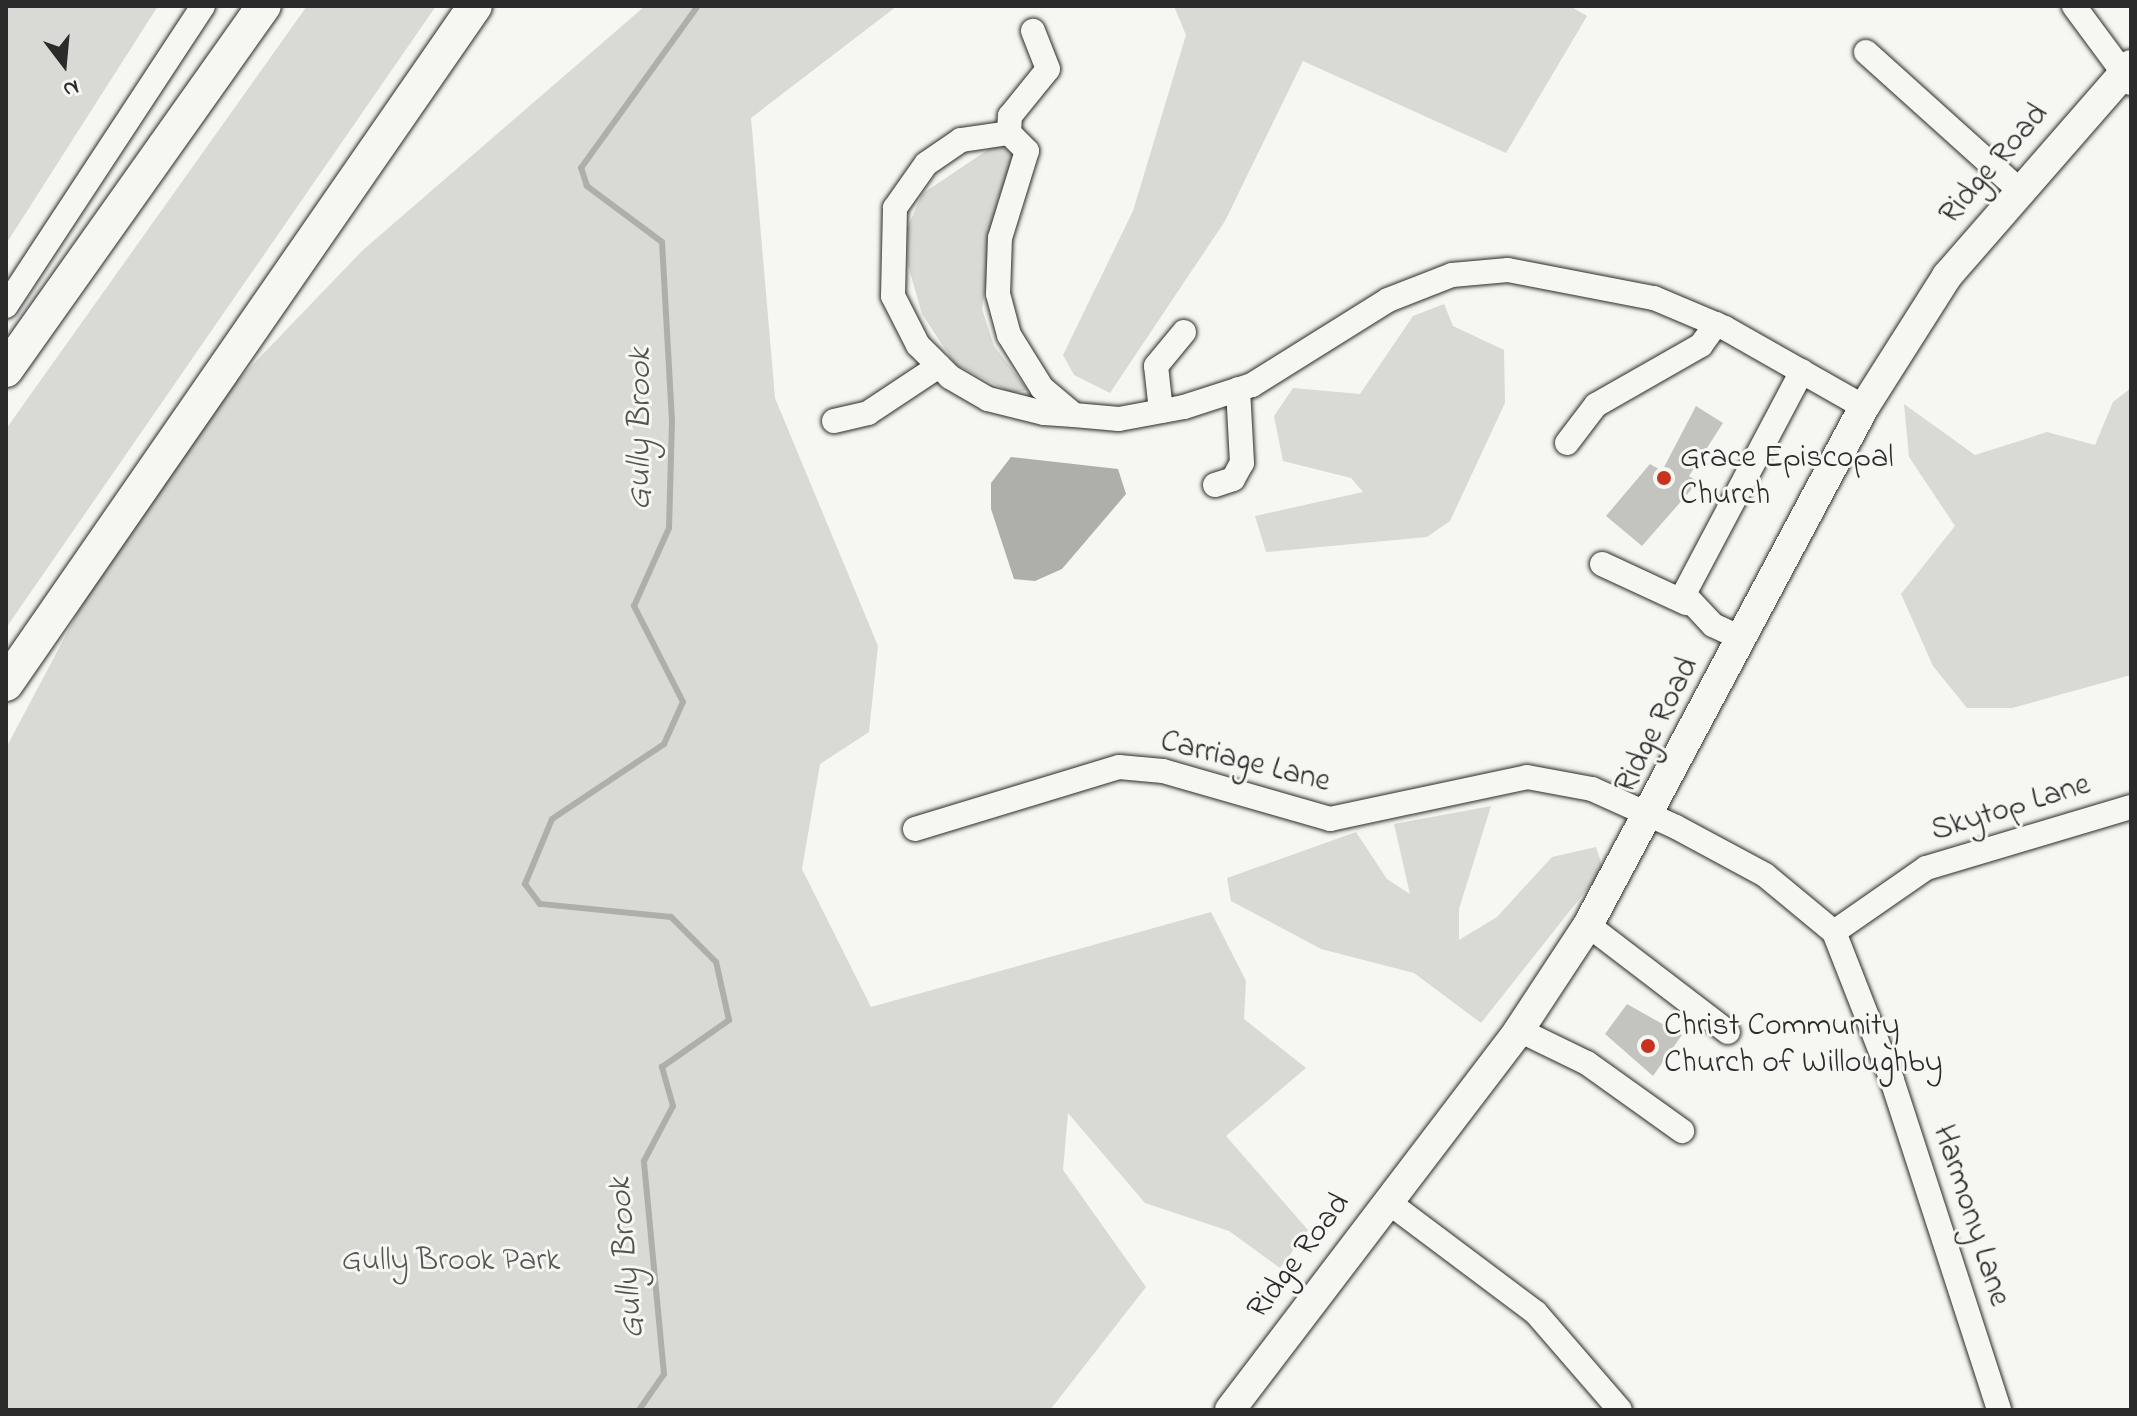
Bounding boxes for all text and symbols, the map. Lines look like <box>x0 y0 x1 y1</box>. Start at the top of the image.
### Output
north arrow <box>24 24 104 104</box>
text: N <box>59 70 82 104</box>
street label: Ridge Road <box>1932 97 2058 233</box>
water label: Gully Brook <box>622 348 662 510</box>
place label: Grace Episcopal Church <box>1680 441 1894 516</box>
marker: Grace Episcopal Church <box>1655 469 1673 487</box>
street label: Ridge Road <box>1607 651 1709 801</box>
street label: Carriage Lane <box>1156 723 1334 803</box>
street label: Skytop Lane <box>1927 767 2095 851</box>
place label: Christ Community Church of Willoughby <box>1664 1009 1943 1084</box>
marker: Christ Community Church of Willoughby <box>1639 1037 1657 1055</box>
street label: Harmony Lane <box>1923 1121 2017 1311</box>
water label: Gully Brook <box>601 1175 655 1341</box>
street label: Ridge Road <box>1240 1186 1360 1328</box>
park label: Gully Brook Park <box>342 1243 560 1281</box>

